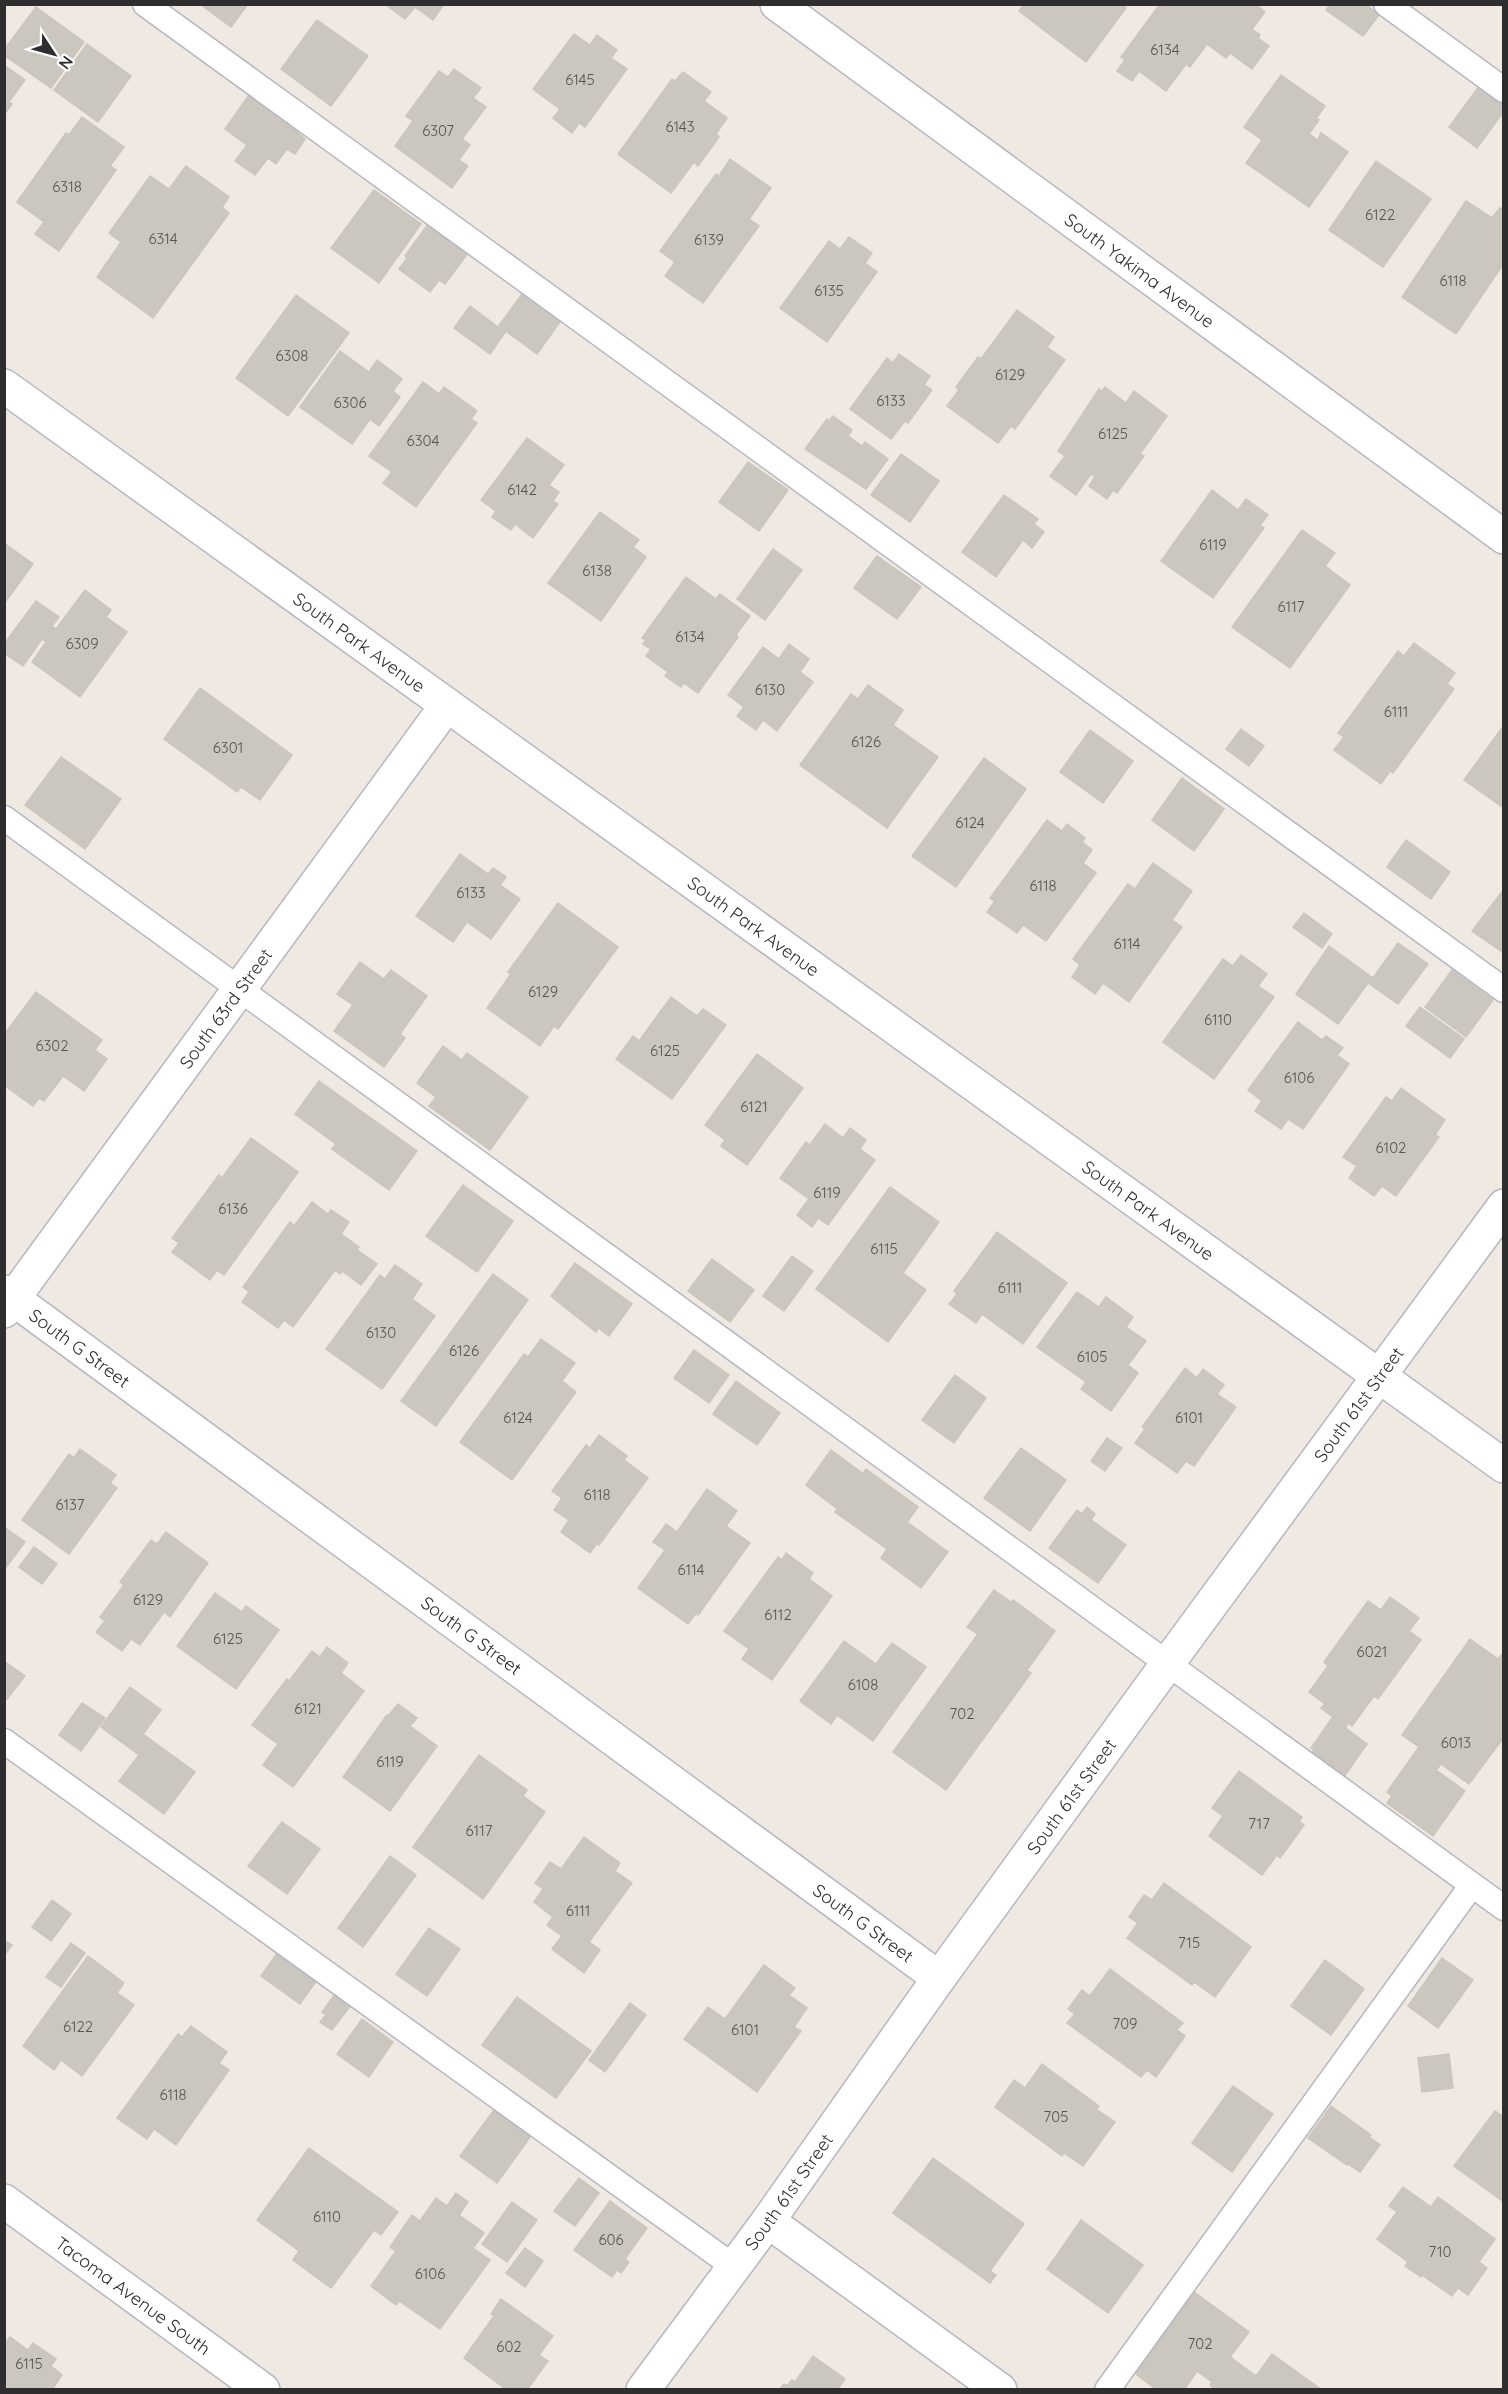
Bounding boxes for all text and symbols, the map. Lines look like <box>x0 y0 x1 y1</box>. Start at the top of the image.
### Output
north arrow <box>24 24 84 84</box>
house number: 6134 <box>1150 40 1180 59</box>
text: N <box>55 52 78 73</box>
house number: 6145 <box>565 70 595 89</box>
house number: 6143 <box>665 117 695 136</box>
house number: 6307 <box>422 121 454 140</box>
house number: 6318 <box>52 177 82 196</box>
house number: 6122 <box>1365 205 1395 224</box>
street label: South Yakima Avenue <box>1060 207 1219 333</box>
house number: 6314 <box>148 229 178 248</box>
house number: 6139 <box>694 230 724 249</box>
house number: 6118 <box>1439 271 1467 290</box>
house number: 6135 <box>814 281 844 300</box>
house number: 6308 <box>276 346 308 365</box>
house number: 6129 <box>995 365 1025 384</box>
house number: 6133 <box>876 391 906 410</box>
house number: 6306 <box>334 393 366 412</box>
house number: 6125 <box>1098 424 1128 443</box>
house number: 6304 <box>407 431 439 450</box>
house number: 6142 <box>507 480 537 499</box>
house number: 6119 <box>1199 535 1227 554</box>
house number: 6138 <box>582 561 612 580</box>
street label: South Park Avenue <box>289 587 430 697</box>
house number: 6117 <box>1278 597 1305 616</box>
house number: 6134 <box>675 627 705 646</box>
house number: 6309 <box>65 634 99 653</box>
house number: 6130 <box>755 680 785 699</box>
house number: 6111 <box>1384 702 1408 721</box>
house number: 6126 <box>851 732 881 751</box>
house number: 6301 <box>213 738 243 757</box>
house number: 6124 <box>955 813 985 832</box>
street label: South Park Avenue <box>683 871 824 981</box>
house number: 6118 <box>1029 876 1057 895</box>
house number: 6133 <box>456 883 486 902</box>
house number: 6114 <box>1114 934 1140 953</box>
street label: South 63rd Street <box>174 944 277 1073</box>
house number: 6129 <box>528 982 558 1001</box>
house number: 6110 <box>1204 1010 1232 1029</box>
house number: 6302 <box>35 1036 69 1055</box>
house number: 6125 <box>650 1041 680 1060</box>
house number: 6106 <box>1284 1068 1314 1087</box>
house number: 6121 <box>740 1097 768 1116</box>
house number: 6102 <box>1376 1138 1406 1157</box>
street label: South Park Avenue <box>1078 1155 1219 1265</box>
house number: 6119 <box>813 1183 841 1202</box>
house number: 6136 <box>218 1199 248 1218</box>
house number: 6115 <box>870 1239 898 1258</box>
house number: 6111 <box>998 1278 1022 1297</box>
street label: South G Street <box>25 1303 135 1392</box>
house number: 6130 <box>366 1323 396 1342</box>
house number: 6126 <box>449 1341 479 1360</box>
street label: South 61st Street <box>1308 1342 1408 1466</box>
house number: 6105 <box>1077 1347 1107 1366</box>
house number: 6124 <box>503 1408 533 1427</box>
house number: 6101 <box>1175 1408 1203 1427</box>
house number: 6118 <box>583 1485 611 1504</box>
house number: 6137 <box>55 1495 85 1514</box>
house number: 6114 <box>678 1560 704 1579</box>
house number: 6129 <box>133 1590 163 1609</box>
street label: South G Street <box>417 1591 526 1680</box>
house number: 6112 <box>764 1605 792 1624</box>
house number: 6125 <box>213 1629 243 1648</box>
house number: 6021 <box>1357 1642 1387 1661</box>
house number: 6108 <box>848 1675 878 1694</box>
house number: 6121 <box>294 1699 322 1718</box>
house number: 702 <box>950 1704 974 1723</box>
house number: 6013 <box>1441 1733 1471 1752</box>
street label: South 61st Street <box>1021 1734 1121 1859</box>
house number: 6119 <box>376 1752 404 1771</box>
house number: 717 <box>1248 1814 1270 1833</box>
house number: 6117 <box>466 1821 493 1840</box>
street label: South G Street <box>809 1878 918 1967</box>
house number: 6111 <box>566 1901 590 1920</box>
house number: 715 <box>1178 1933 1200 1952</box>
house number: 709 <box>1113 2014 1138 2033</box>
house number: 6122 <box>63 2017 93 2036</box>
house number: 6101 <box>731 2020 759 2039</box>
house number: 6118 <box>159 2085 187 2104</box>
house number: 705 <box>1044 2107 1068 2126</box>
street label: South 61st Street <box>739 2129 838 2254</box>
house number: 6110 <box>313 2207 341 2226</box>
house number: 606 <box>598 2230 624 2249</box>
street label: Tacoma Avenue South <box>51 2231 215 2360</box>
house number: 710 <box>1429 2242 1452 2261</box>
house number: 6106 <box>415 2264 445 2283</box>
house number: 702 <box>1188 2334 1212 2353</box>
house number: 602 <box>496 2337 522 2356</box>
house number: 6115 <box>15 2354 43 2373</box>

